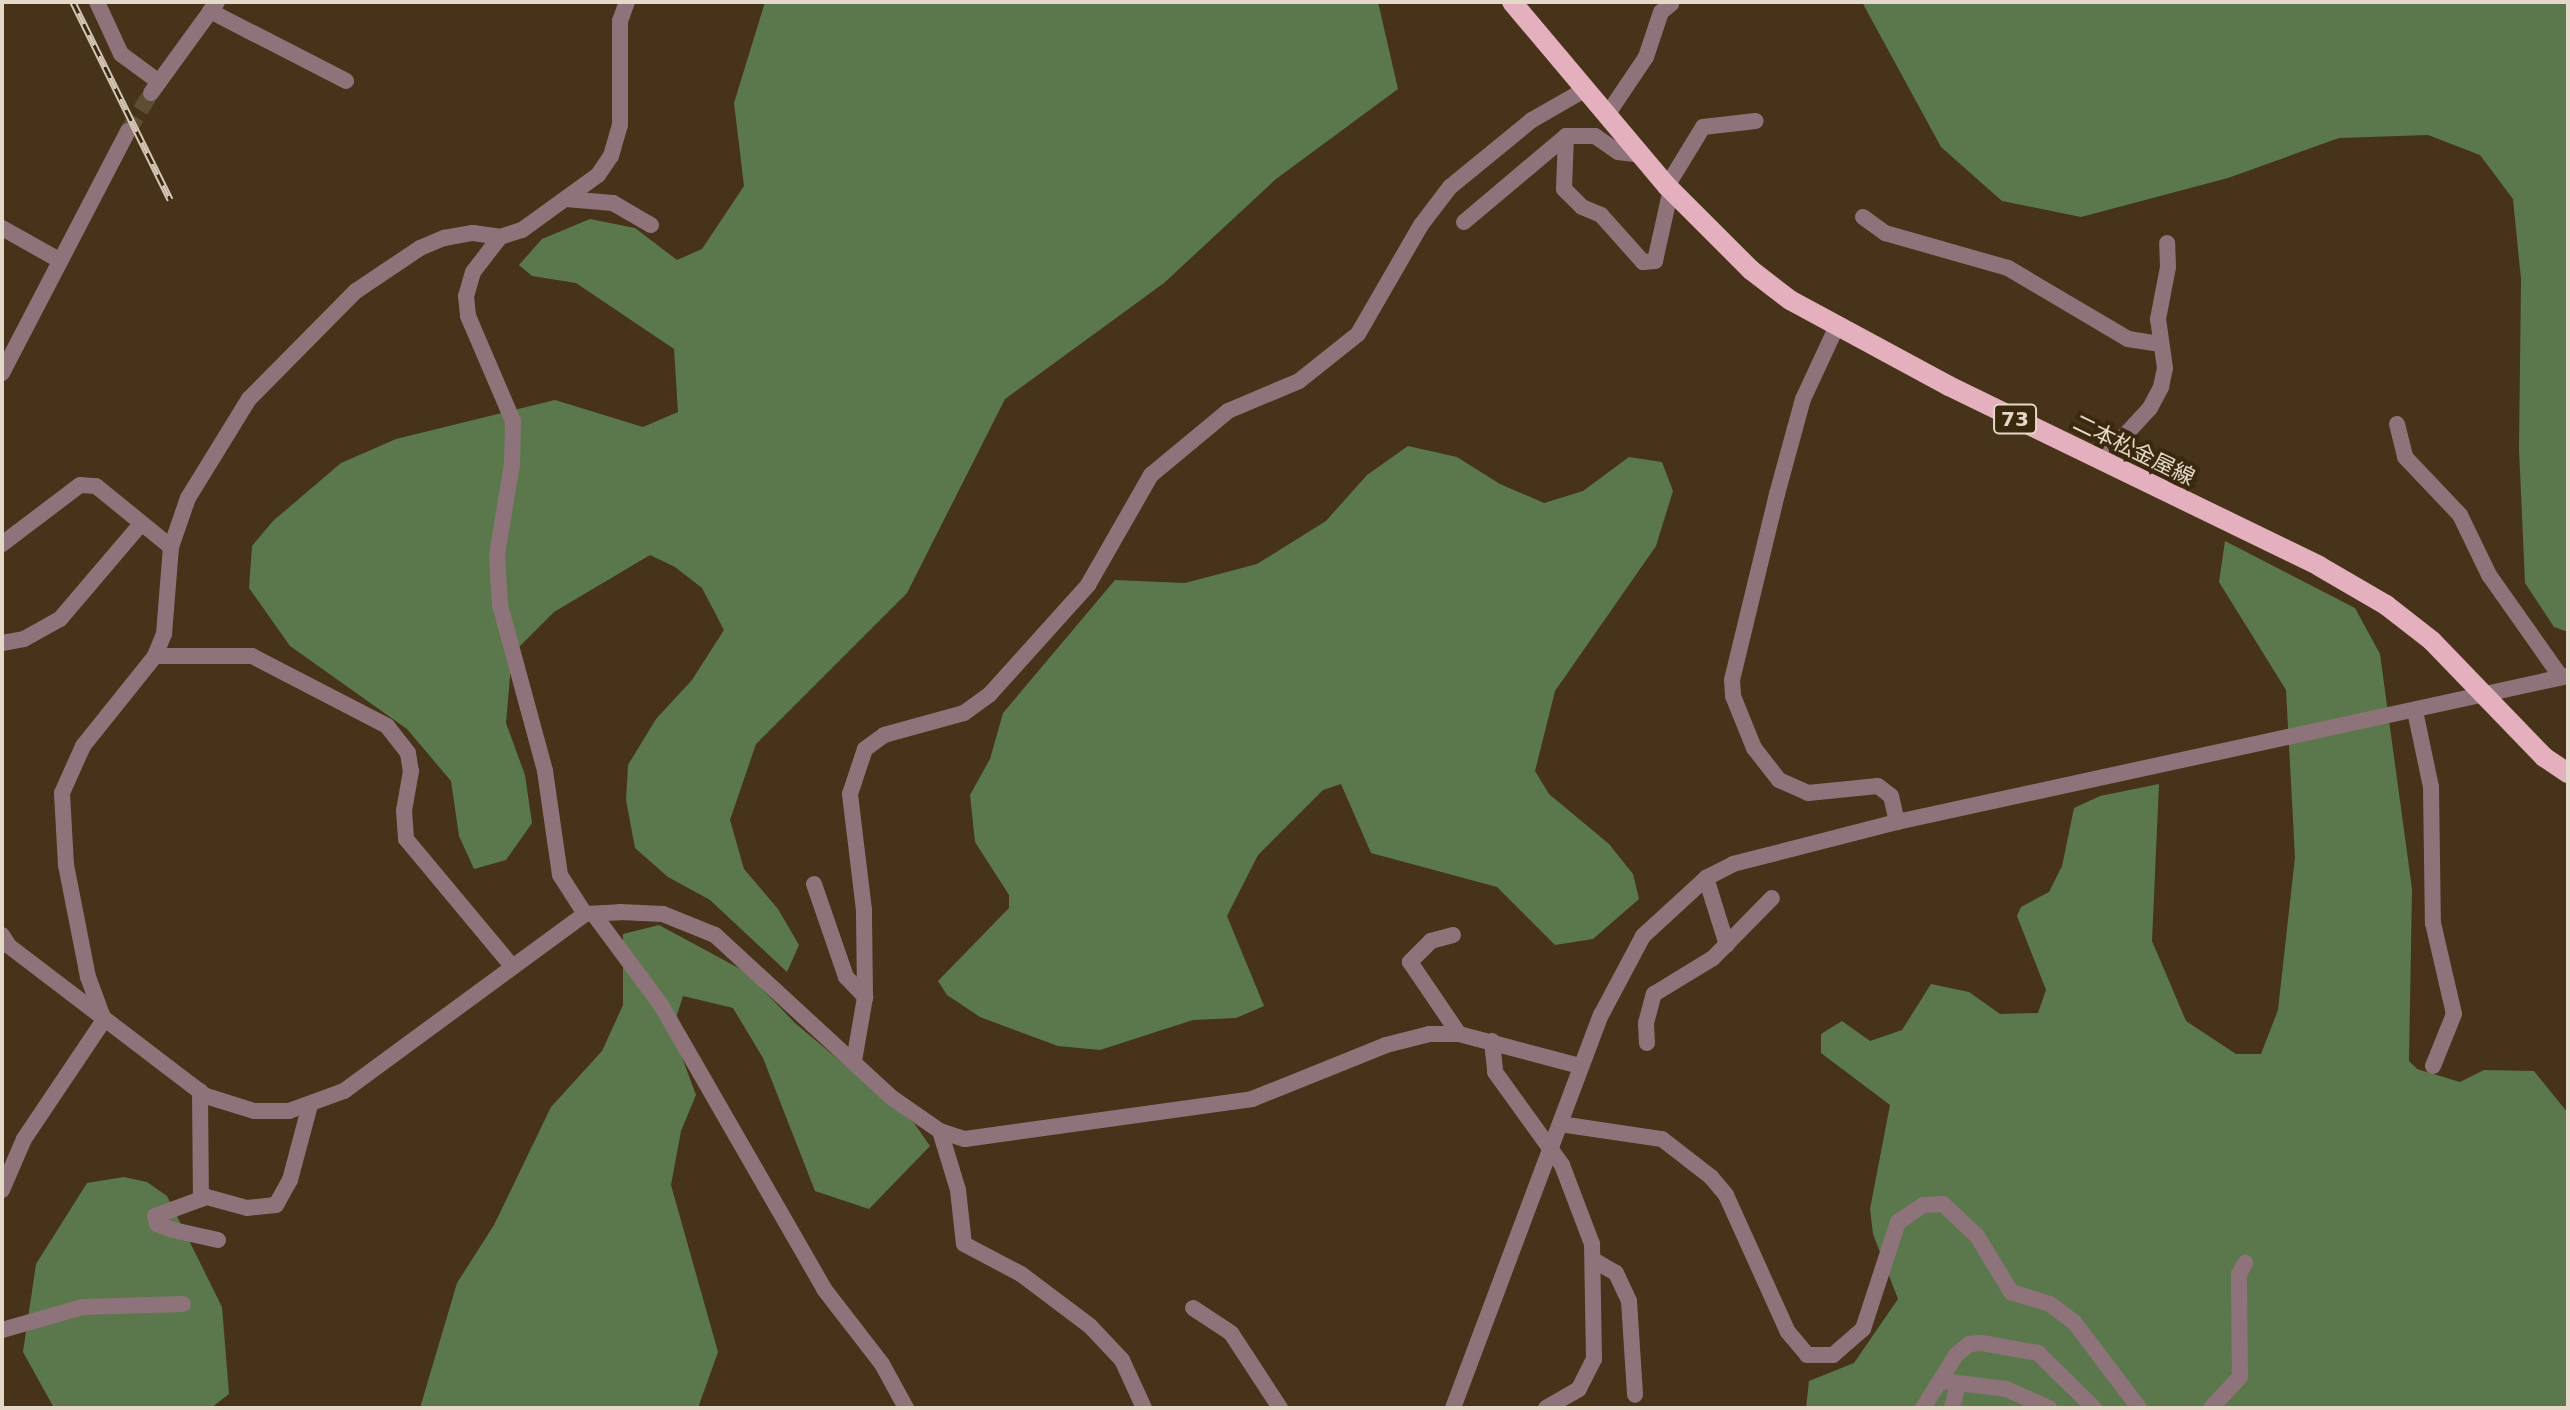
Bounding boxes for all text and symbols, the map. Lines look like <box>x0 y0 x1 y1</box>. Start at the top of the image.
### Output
road number: 73 <box>1993 403 2037 435</box>
street label: 二本松金屋線 <box>2069 409 2199 491</box>

